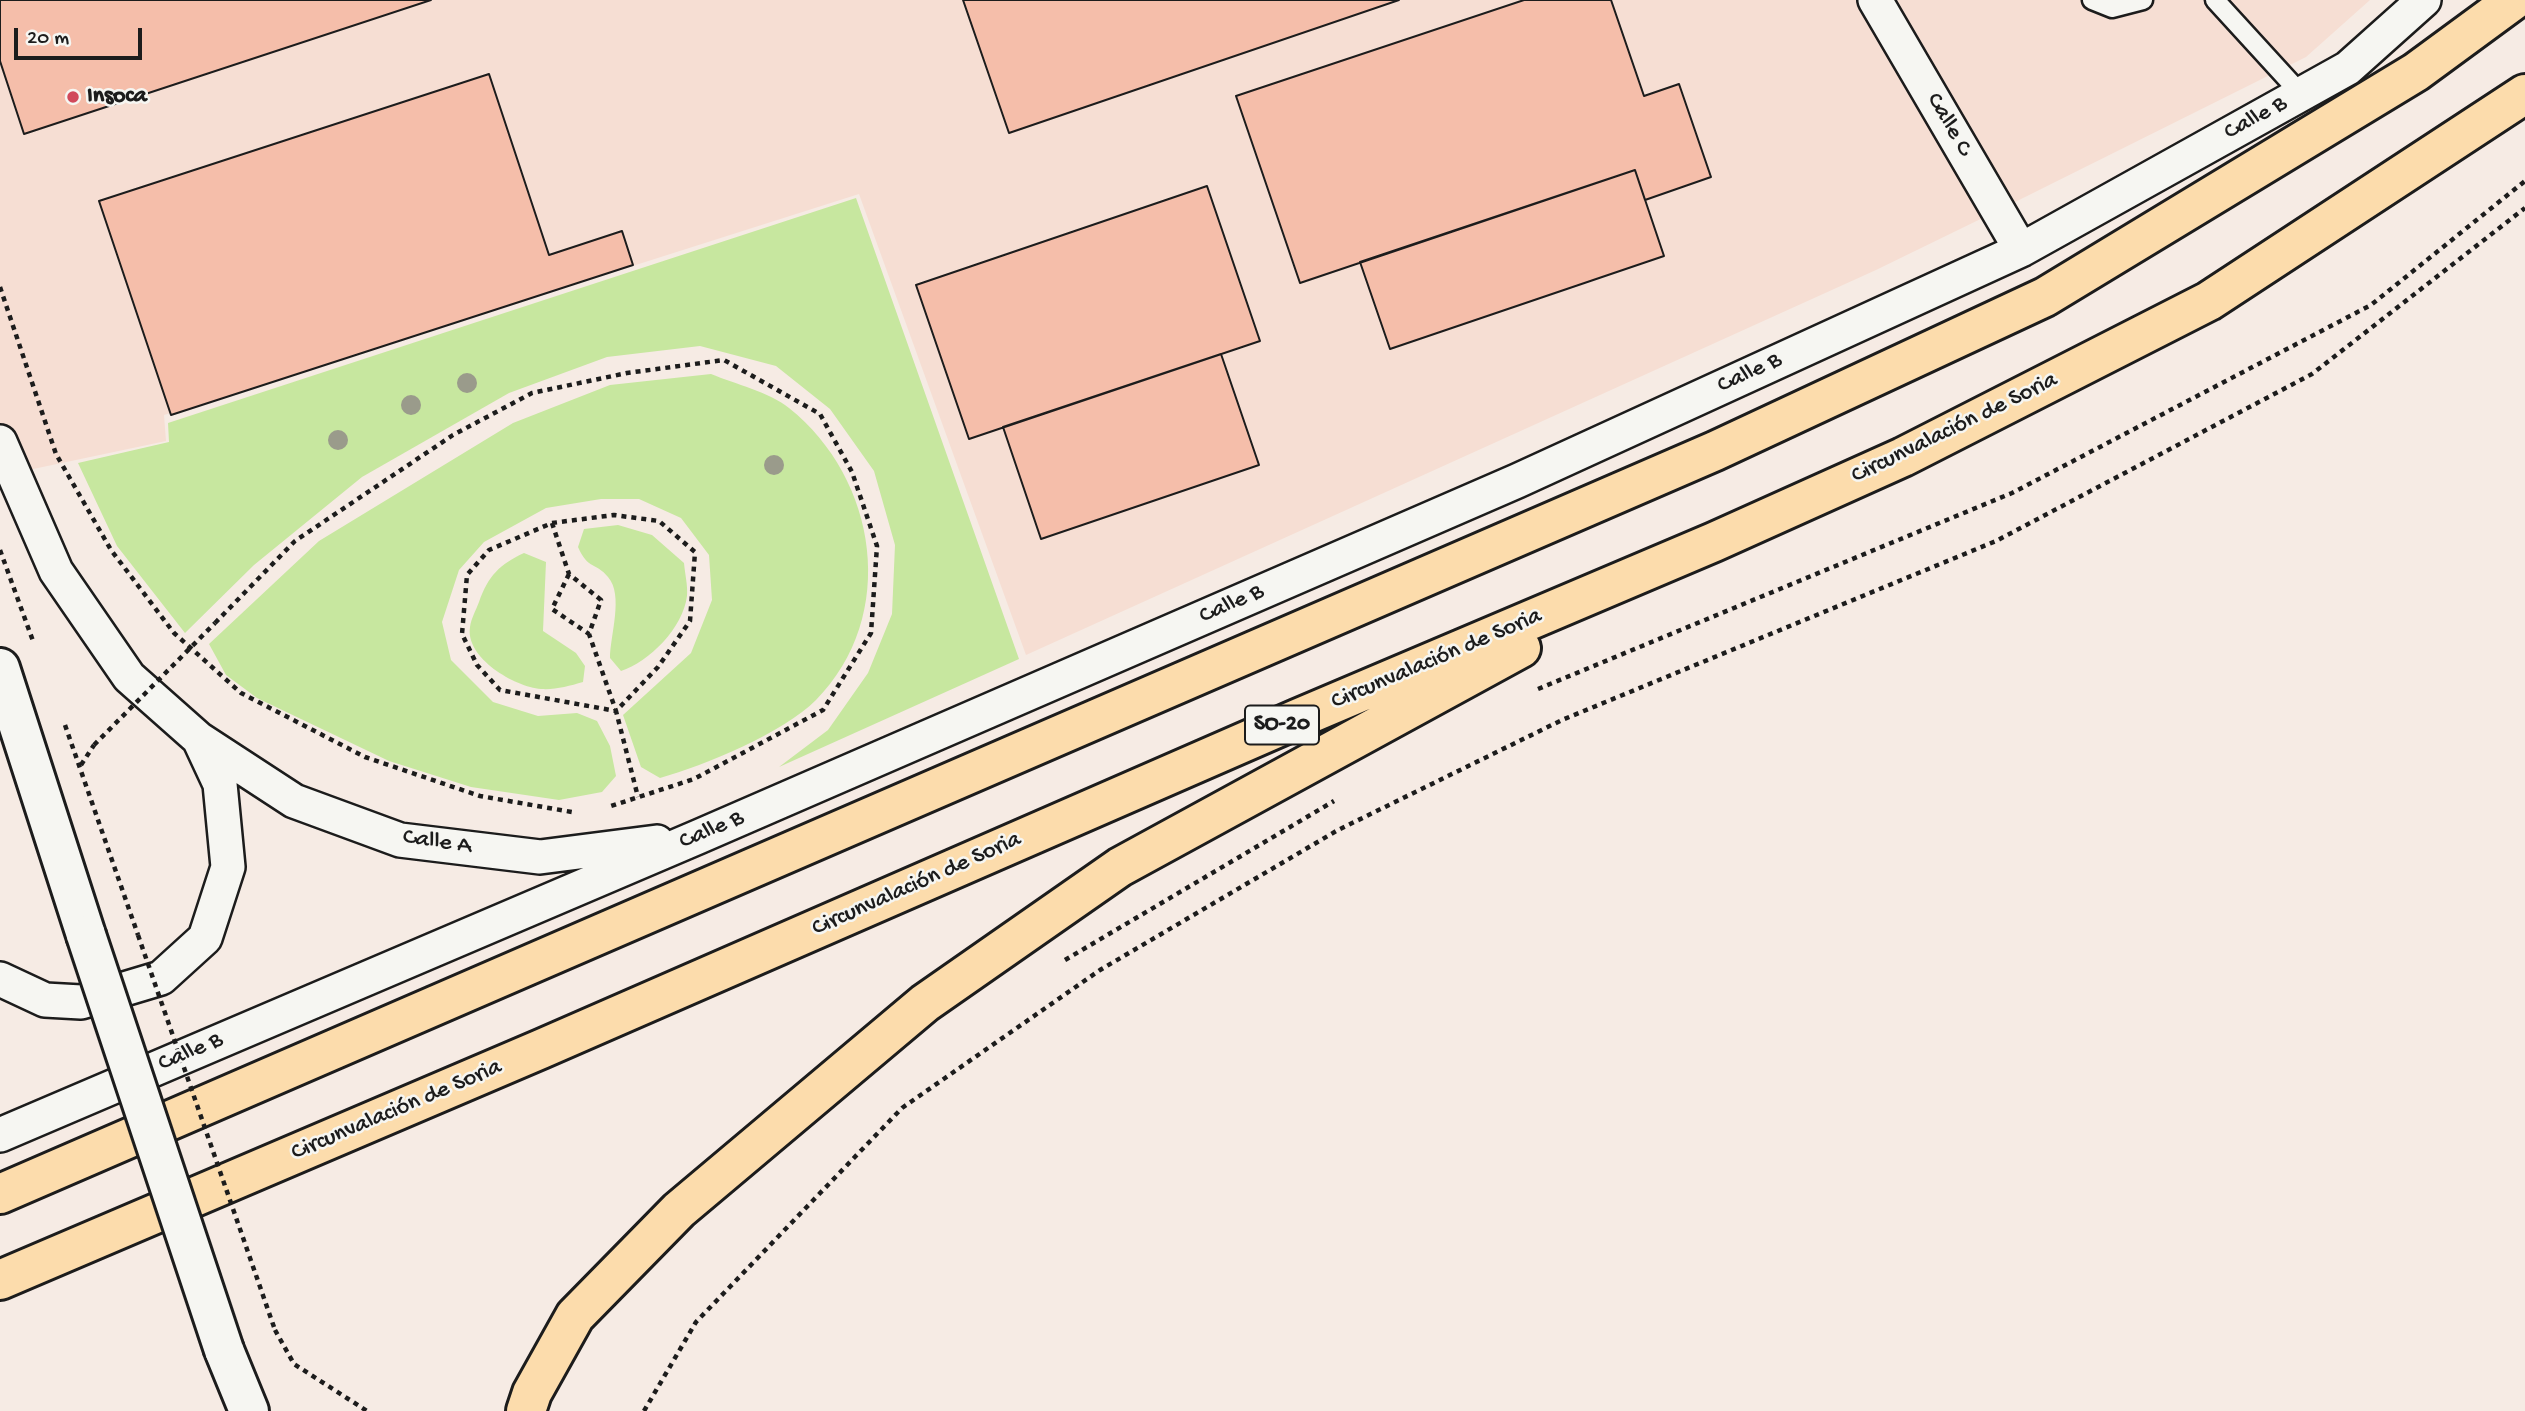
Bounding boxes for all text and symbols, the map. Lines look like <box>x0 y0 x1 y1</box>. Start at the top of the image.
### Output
scale bar <box>18 14 145 58</box>
text: 20 m <box>27 27 69 52</box>
place label: Insoca <box>87 83 147 111</box>
street label: Calle C <box>1919 88 1977 162</box>
marker: Insoca <box>65 89 81 105</box>
street label: Calle B <box>2220 90 2292 148</box>
street label: Calle B <box>1713 347 1787 401</box>
street label: Circunvalación de Soria <box>1847 367 2063 491</box>
street label: Calle B <box>1195 578 1269 632</box>
street label: Circunvalación de Soria <box>1327 603 1547 717</box>
road number: SO-20 <box>1245 706 1319 744</box>
street label: Calle B <box>675 805 749 857</box>
street label: Calle A <box>401 824 473 862</box>
street label: Circunvalación de Soria <box>808 826 1026 944</box>
street label: Calle B <box>154 1027 228 1079</box>
street label: Circunvalación de Soria <box>287 1054 507 1168</box>

